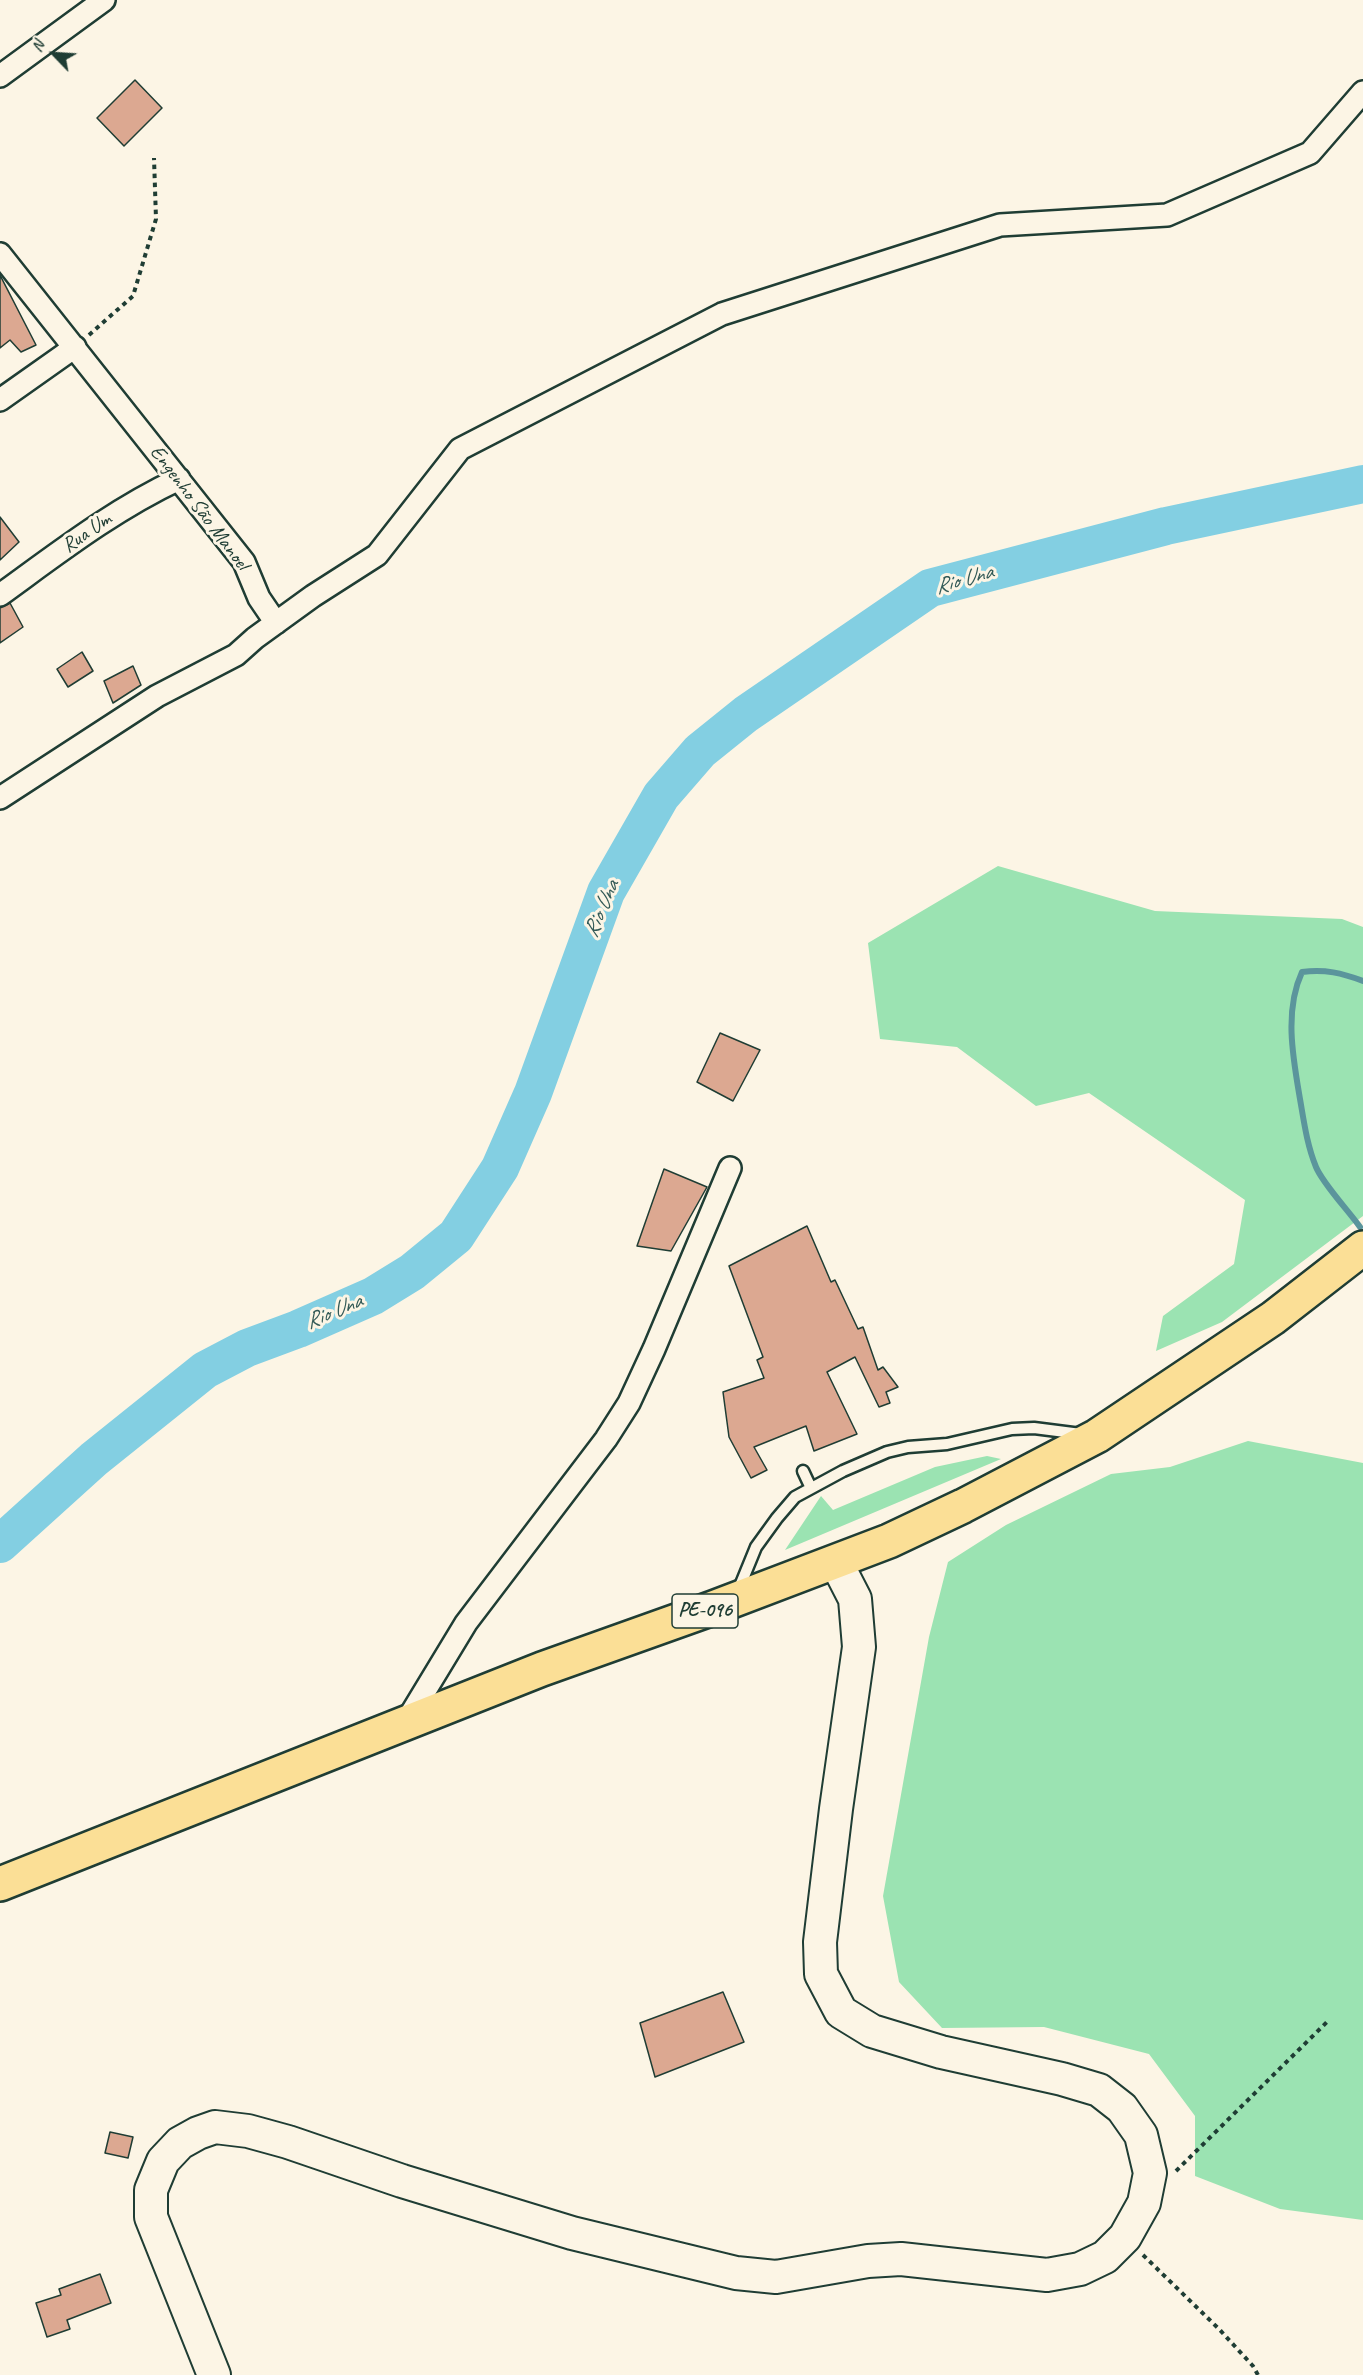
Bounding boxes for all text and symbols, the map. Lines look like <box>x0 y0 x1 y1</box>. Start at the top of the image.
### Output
north arrow <box>24 24 84 84</box>
text: N <box>27 38 49 55</box>
street label: Engenho São Manoel <box>144 441 254 575</box>
street label: Rua Um <box>57 507 117 559</box>
water label: Rio Una <box>932 559 996 601</box>
water label: Rio Una <box>578 877 626 941</box>
water label: Rio Una <box>302 1288 366 1336</box>
road number: PE-096 <box>672 1594 738 1628</box>

